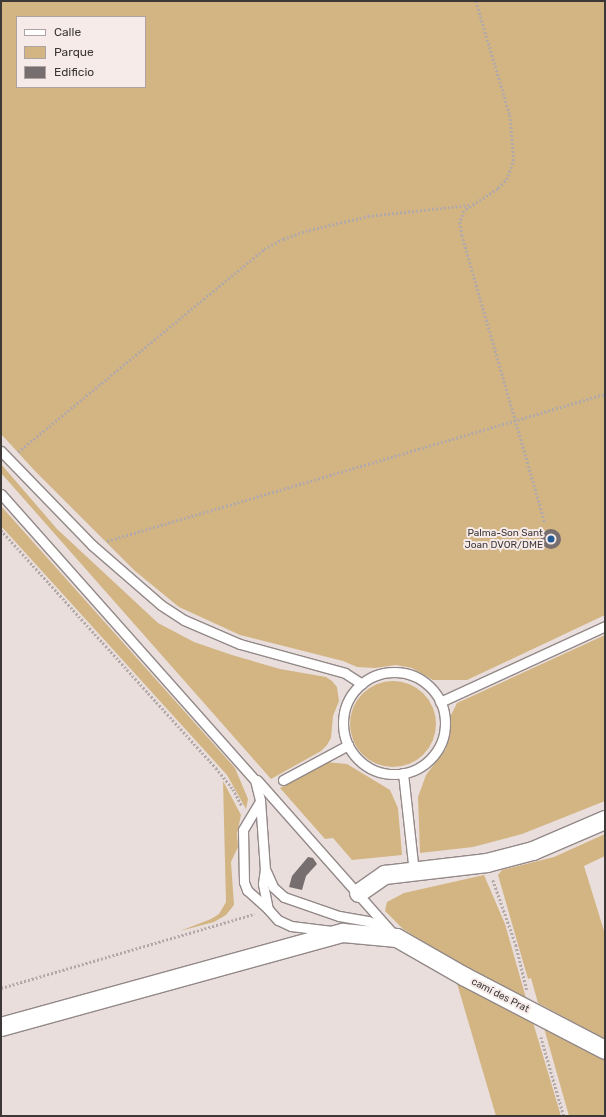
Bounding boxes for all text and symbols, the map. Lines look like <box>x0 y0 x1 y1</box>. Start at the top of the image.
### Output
legend <box>16 16 146 88</box>
text: Calle <box>54 25 81 39</box>
text: Parque <box>54 45 94 59</box>
text: Edificio <box>54 65 94 79</box>
place label: Palma-Son Sant Joan DVOR/DME <box>464 527 543 550</box>
marker: Palma-Son Sant Joan DVOR/DME <box>546 534 556 544</box>
street label: camí des Prat <box>469 976 531 1016</box>

